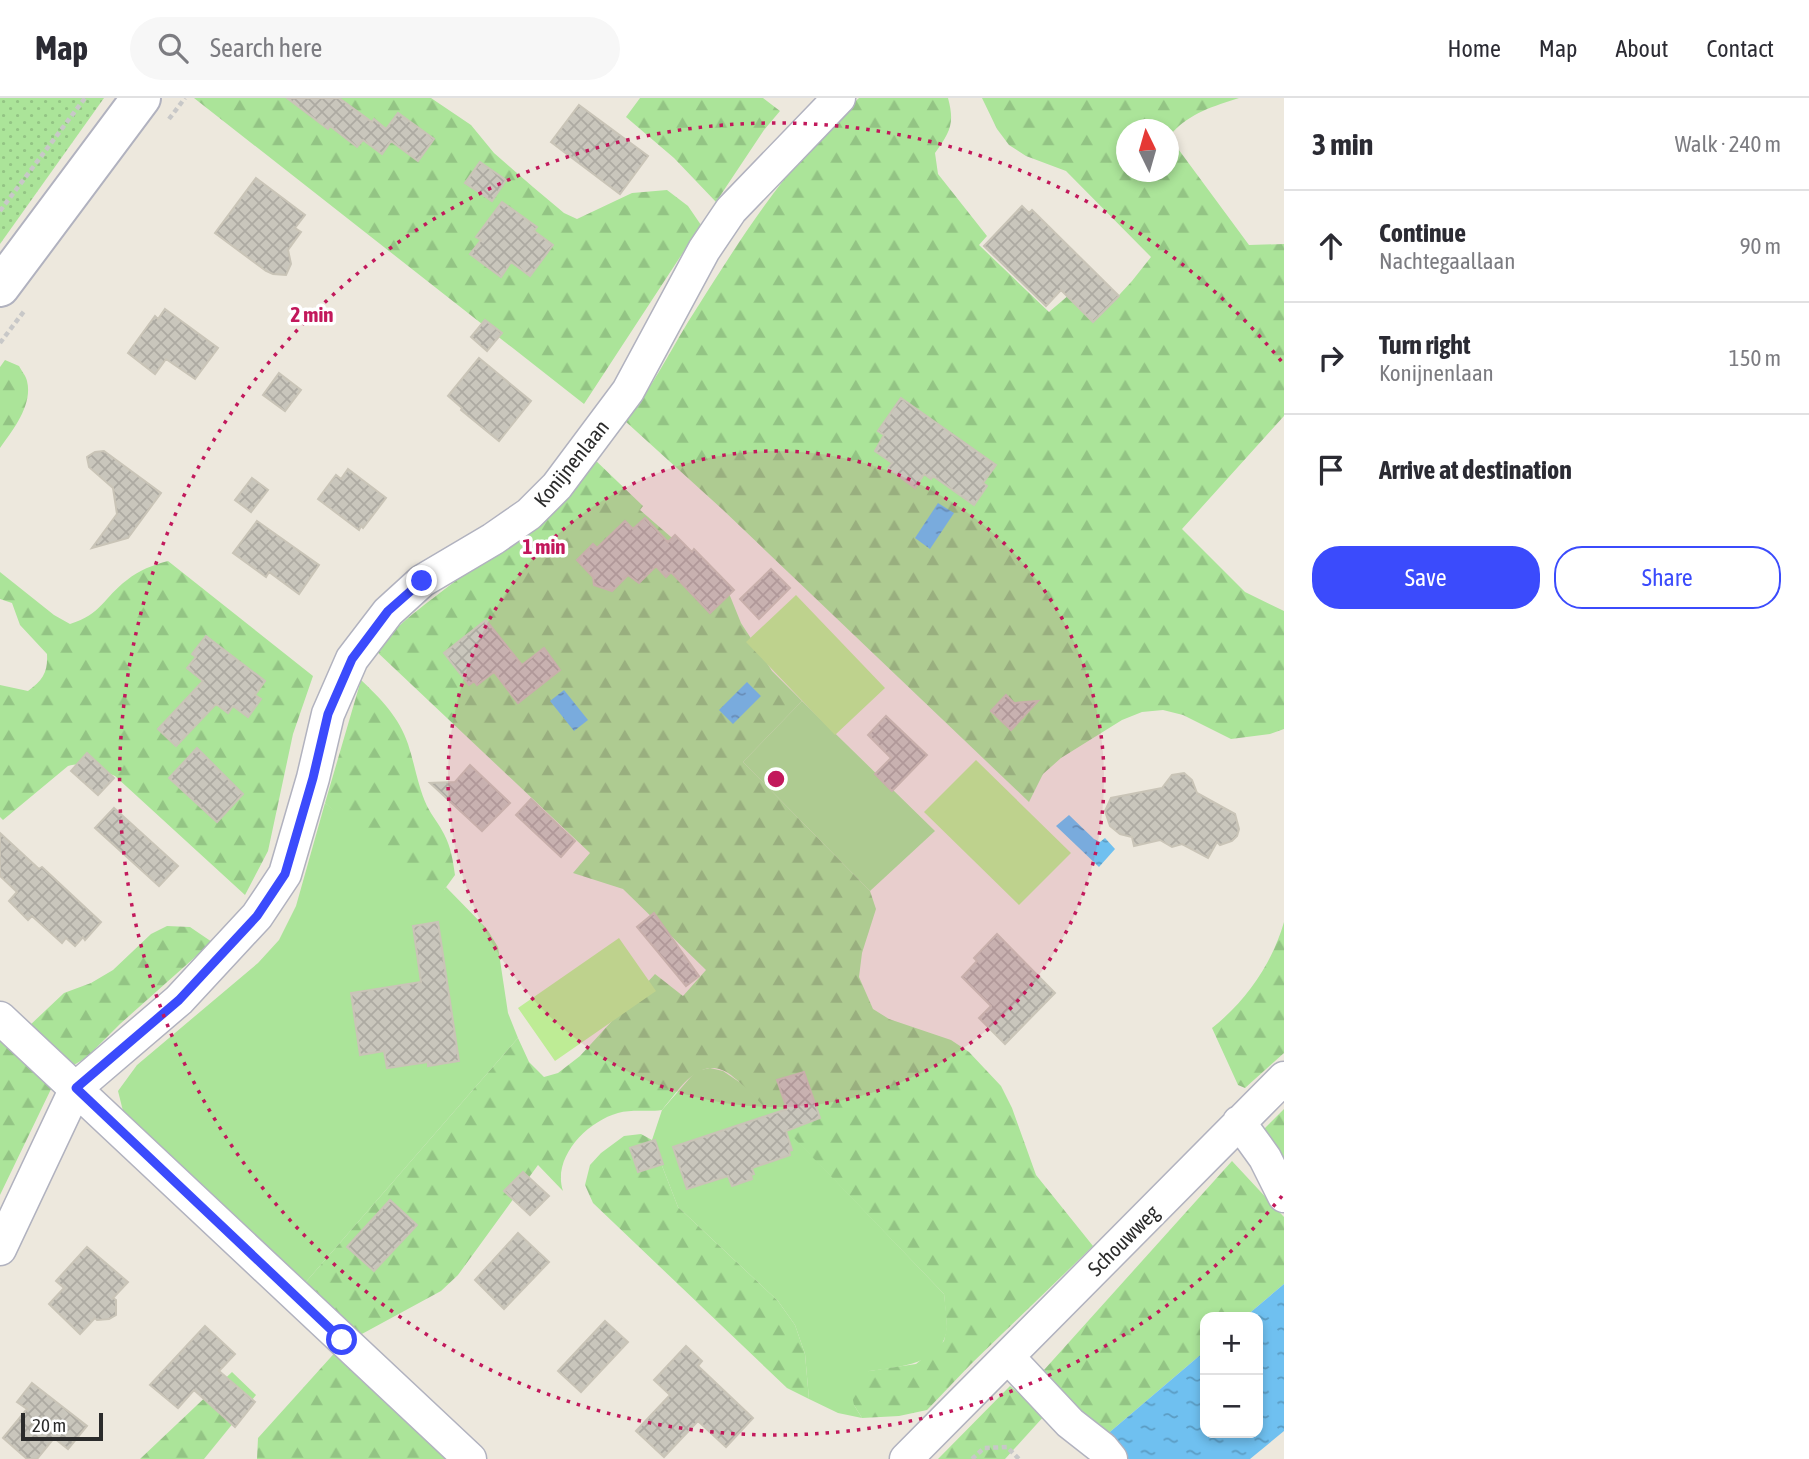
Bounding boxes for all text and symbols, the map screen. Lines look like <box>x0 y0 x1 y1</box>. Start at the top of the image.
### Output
search box <box>130 17 620 80</box>
text: Map <box>35 29 88 67</box>
icon: search <box>154 29 192 67</box>
text: Search here <box>210 33 322 63</box>
text: Home <box>1447 35 1501 62</box>
text: Map <box>1539 35 1577 62</box>
text: About <box>1615 35 1668 62</box>
text: Contact <box>1706 35 1774 62</box>
north arrow <box>1116 119 1179 182</box>
text: 3 min <box>1312 127 1373 161</box>
text: Walk · 240 m <box>1675 131 1781 157</box>
text: Continue <box>1379 218 1466 248</box>
icon: ahead <box>1312 227 1350 265</box>
text: 90 m <box>1740 233 1781 259</box>
text: Nachtegaallaan <box>1379 248 1515 274</box>
text: 2 min <box>291 302 333 326</box>
text: Turn right <box>1379 330 1470 360</box>
icon: right <box>1312 339 1350 377</box>
text: 150 m <box>1729 345 1781 371</box>
text: Konijnenlaan <box>1379 360 1494 386</box>
street label: Konijnenlaan <box>529 415 613 511</box>
icon: arrive <box>1312 451 1350 489</box>
text: Arrive at destination <box>1379 455 1572 485</box>
text: 1 min <box>523 534 565 558</box>
button: Save <box>1312 546 1540 609</box>
button: Share <box>1554 546 1781 609</box>
route end <box>406 565 437 596</box>
centre of rings <box>764 767 788 791</box>
street label: Schouwweg <box>1083 1200 1163 1280</box>
map controls <box>1200 1312 1263 1438</box>
button: + <box>1200 1312 1263 1375</box>
route start <box>326 1324 357 1355</box>
button: − <box>1200 1375 1263 1438</box>
scale bar <box>21 1410 103 1442</box>
text: 20 m <box>32 1414 66 1436</box>

